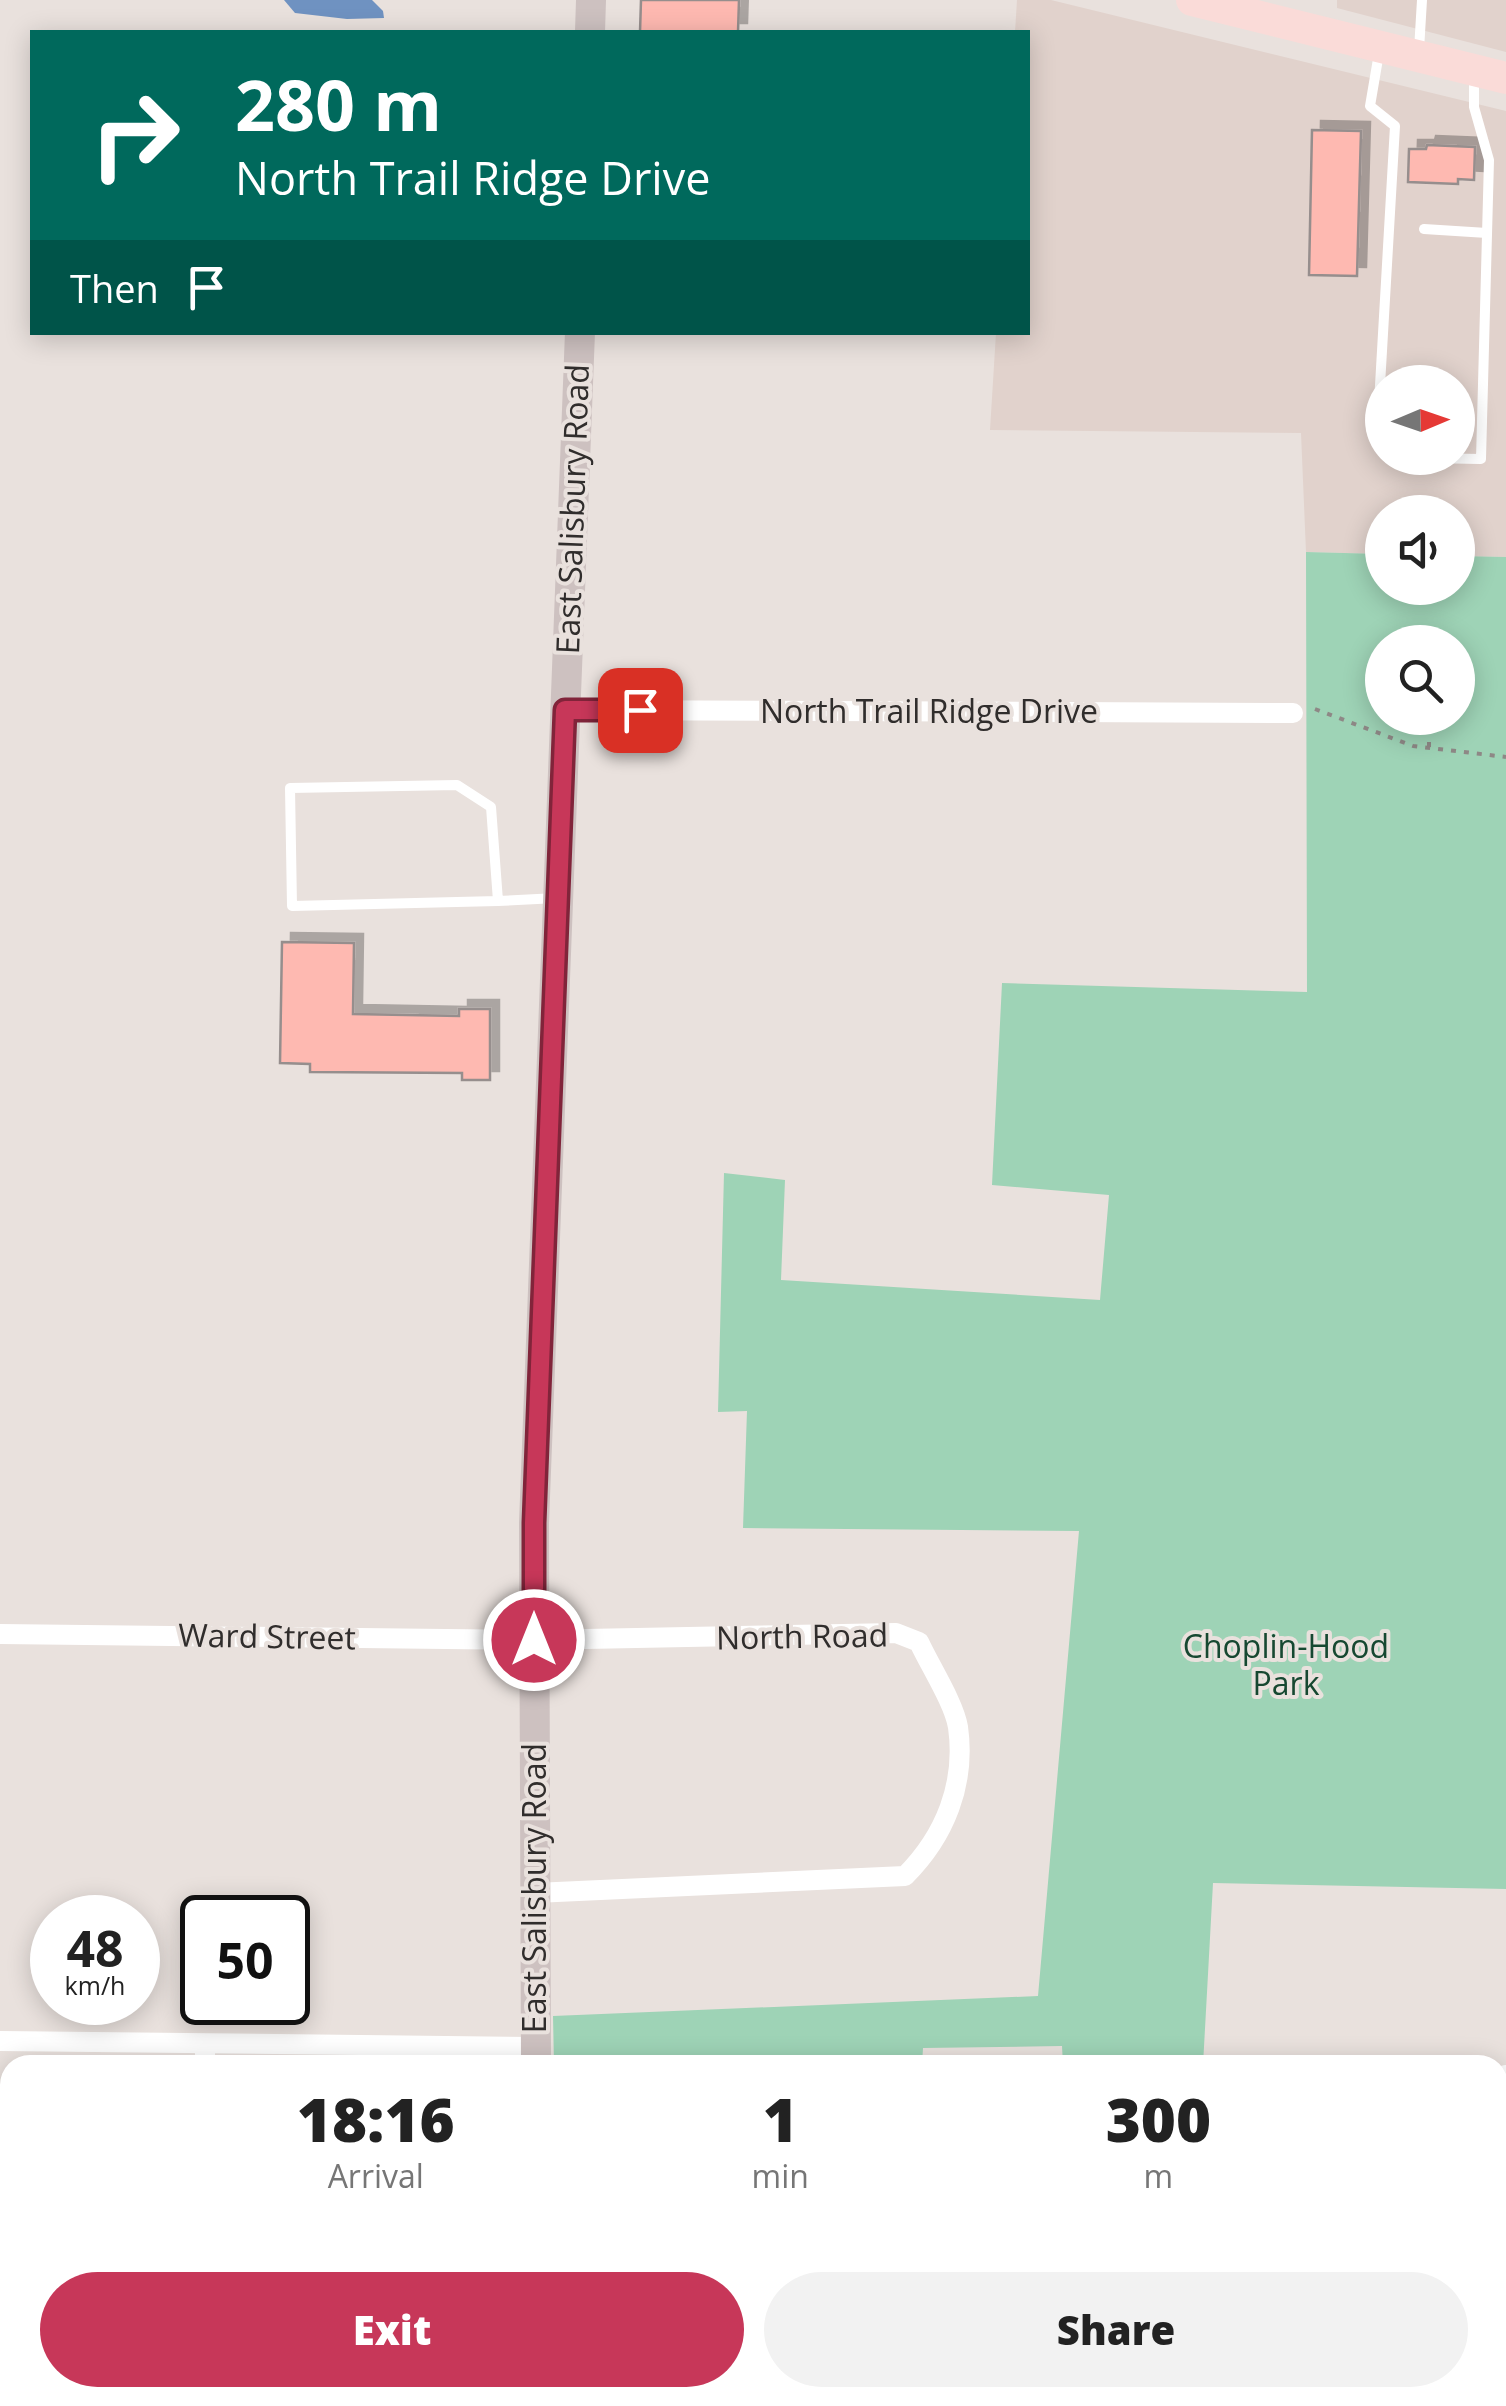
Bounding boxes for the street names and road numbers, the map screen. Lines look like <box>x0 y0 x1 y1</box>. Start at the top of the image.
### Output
street label: East Salisbury Road <box>545 363 598 655</box>
street label: North Trail Ridge Drive <box>760 689 1098 732</box>
street label: Ward Street <box>178 1612 356 1659</box>
street label: North Road <box>716 1613 888 1658</box>
street label: East Salisbury Road <box>512 1743 555 2033</box>

